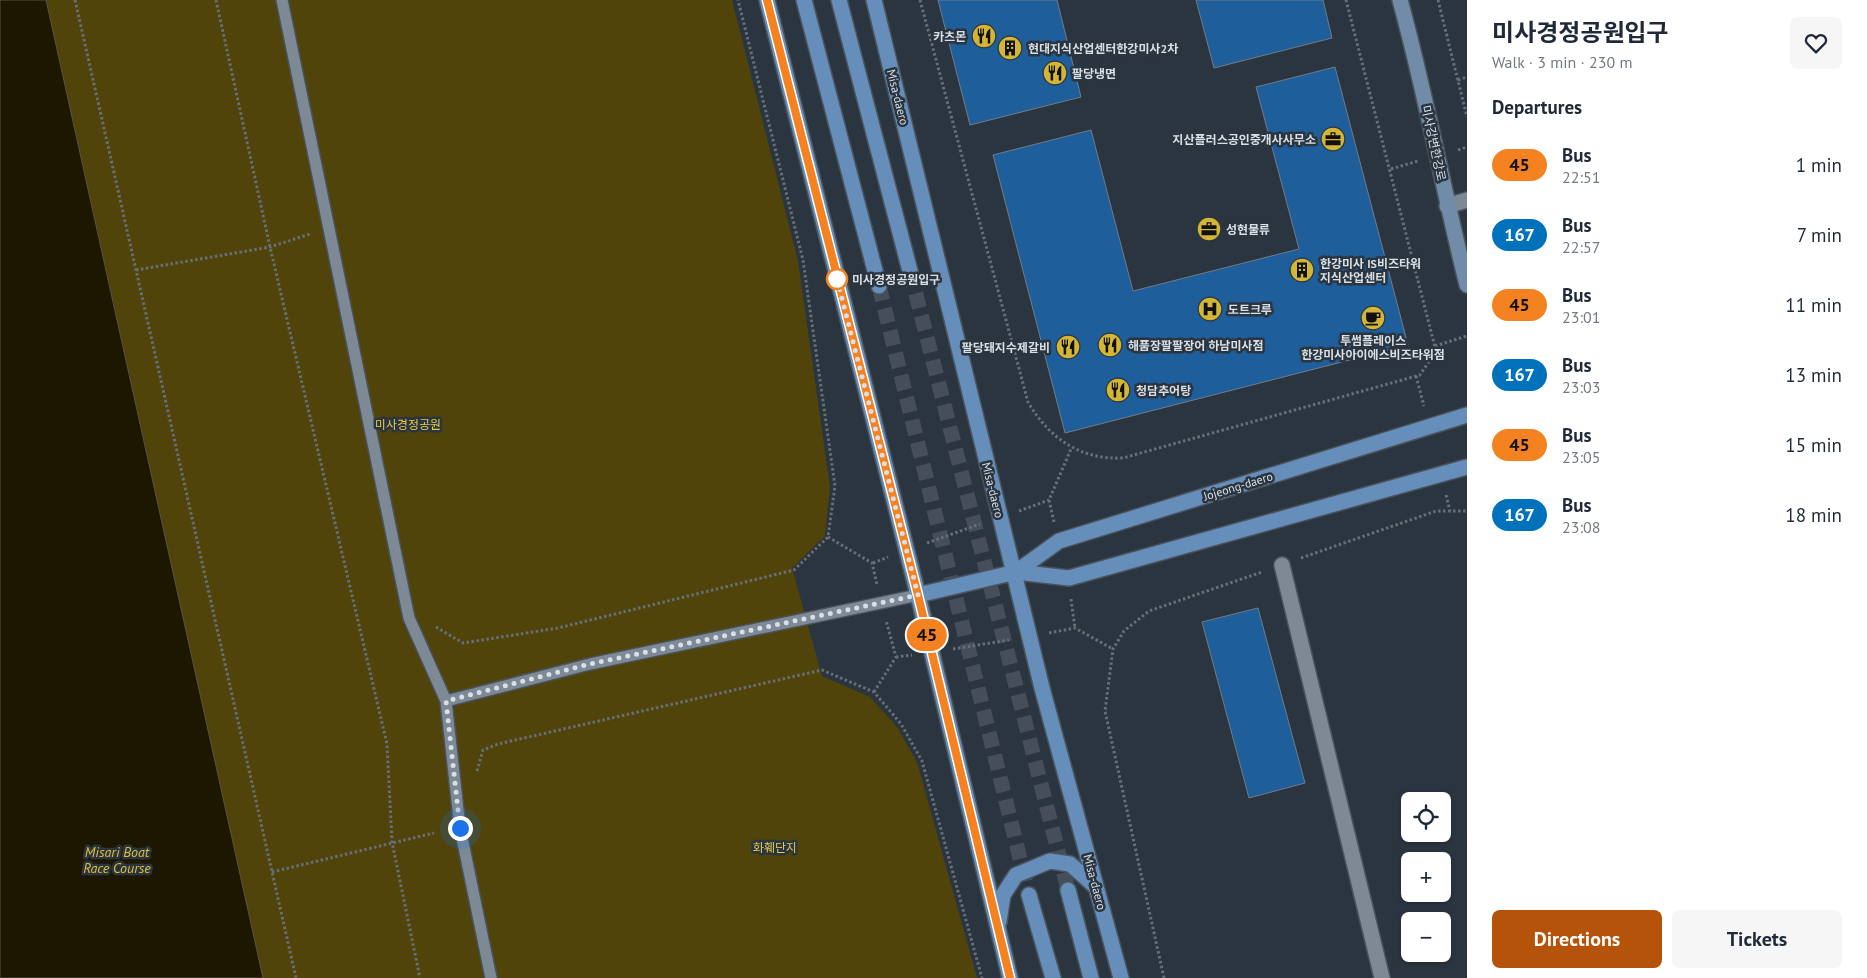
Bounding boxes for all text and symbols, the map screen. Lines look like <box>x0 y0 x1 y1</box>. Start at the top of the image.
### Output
text: 미사경정공원입구 <box>1492 17 1669 48</box>
button: heart <box>1790 17 1842 69</box>
restaurant icon: 카츠몬 <box>971 23 997 49</box>
place label: 카츠몬 <box>933 29 966 44</box>
building icon: 현대지식산업센터한강미사2차 <box>997 35 1023 61</box>
place label: 현대지식산업센터한강미사2차 <box>1028 41 1178 56</box>
text: Walk · 3 min · 230 m <box>1492 52 1632 72</box>
restaurant icon: 팔당냉면 <box>1042 60 1068 86</box>
place label: 팔당냉면 <box>1072 66 1116 81</box>
street label: Misa-daero <box>884 68 912 126</box>
text: Departures <box>1492 95 1582 119</box>
street label: 미사강변한강로 <box>1419 104 1449 182</box>
office icon: 지산플러스공인중개사사무소 <box>1320 126 1346 152</box>
place label: 지산플러스공인중개사사무소 <box>1172 132 1316 147</box>
text: Bus <box>1562 143 1591 167</box>
text: 45 <box>1509 153 1530 176</box>
text: 1 min <box>1796 153 1842 177</box>
text: 22:51 <box>1562 167 1600 187</box>
text: Bus <box>1562 213 1591 237</box>
office icon: 성현물류 <box>1196 216 1222 242</box>
place label: 성현물류 <box>1226 222 1270 237</box>
text: 167 <box>1504 223 1535 246</box>
text: 7 min <box>1797 223 1842 247</box>
text: 22:57 <box>1562 237 1600 257</box>
place label: 한강미사 IS비즈타워 지식산업센터 <box>1320 256 1421 285</box>
building icon: 한강미사 IS비즈타워 지식산업센터 <box>1289 257 1315 283</box>
marker: 미사경정공원입구 <box>826 268 848 290</box>
place label: 미사경정공원입구 <box>852 272 940 287</box>
text: Bus <box>1562 283 1591 307</box>
text: 45 <box>1509 293 1530 316</box>
text: 11 min <box>1785 293 1842 317</box>
hospital icon: 도트크루 <box>1197 296 1223 322</box>
place label: 도트크루 <box>1228 302 1272 317</box>
cafe icon: 투썸플레이스 한강미사아이에스비즈타워점 <box>1360 305 1386 331</box>
text: 23:01 <box>1562 307 1600 327</box>
restaurant icon: 해품장팔팔장어 하남미사점 <box>1097 332 1123 358</box>
place label: 투썸플레이스 한강미사아이에스비즈타워점 <box>1301 333 1445 362</box>
restaurant icon: 팔당돼지수제갈비 <box>1055 334 1081 360</box>
place label: 해품장팔팔장어 하남미사점 <box>1128 338 1264 353</box>
place label: 팔당돼지수제갈비 <box>962 340 1050 355</box>
text: Bus <box>1562 353 1591 377</box>
text: 167 <box>1504 363 1535 386</box>
text: 13 min <box>1785 363 1842 387</box>
restaurant icon: 청담추어탕 <box>1105 377 1131 403</box>
text: 23:03 <box>1562 377 1600 397</box>
place label: 청담추어탕 <box>1136 383 1191 398</box>
park label: 미사경정공원 <box>375 417 441 432</box>
text: Bus <box>1562 423 1591 447</box>
text: 45 <box>1509 433 1530 456</box>
text: 15 min <box>1785 433 1842 457</box>
text: 23:05 <box>1562 447 1600 467</box>
street label: Misa-daero <box>979 461 1007 519</box>
street label: Jojeong-daero <box>1200 468 1275 504</box>
text: Bus <box>1562 493 1591 517</box>
text: 167 <box>1504 503 1535 526</box>
text: 18 min <box>1785 503 1842 527</box>
text: 23:08 <box>1562 517 1600 537</box>
line badge: 45 <box>904 619 950 651</box>
text: 45 <box>917 623 937 646</box>
map controls <box>1401 792 1451 962</box>
button: locate <box>1401 792 1451 842</box>
your location <box>448 816 473 841</box>
park label: 화훼단지 <box>753 840 797 855</box>
water label: Misari Boat Race Course <box>83 843 151 877</box>
street label: Misa-daero <box>1080 852 1110 912</box>
button: + <box>1401 852 1451 902</box>
button: Directions <box>1492 910 1662 968</box>
button: Tickets <box>1672 910 1842 968</box>
button: − <box>1401 912 1451 962</box>

